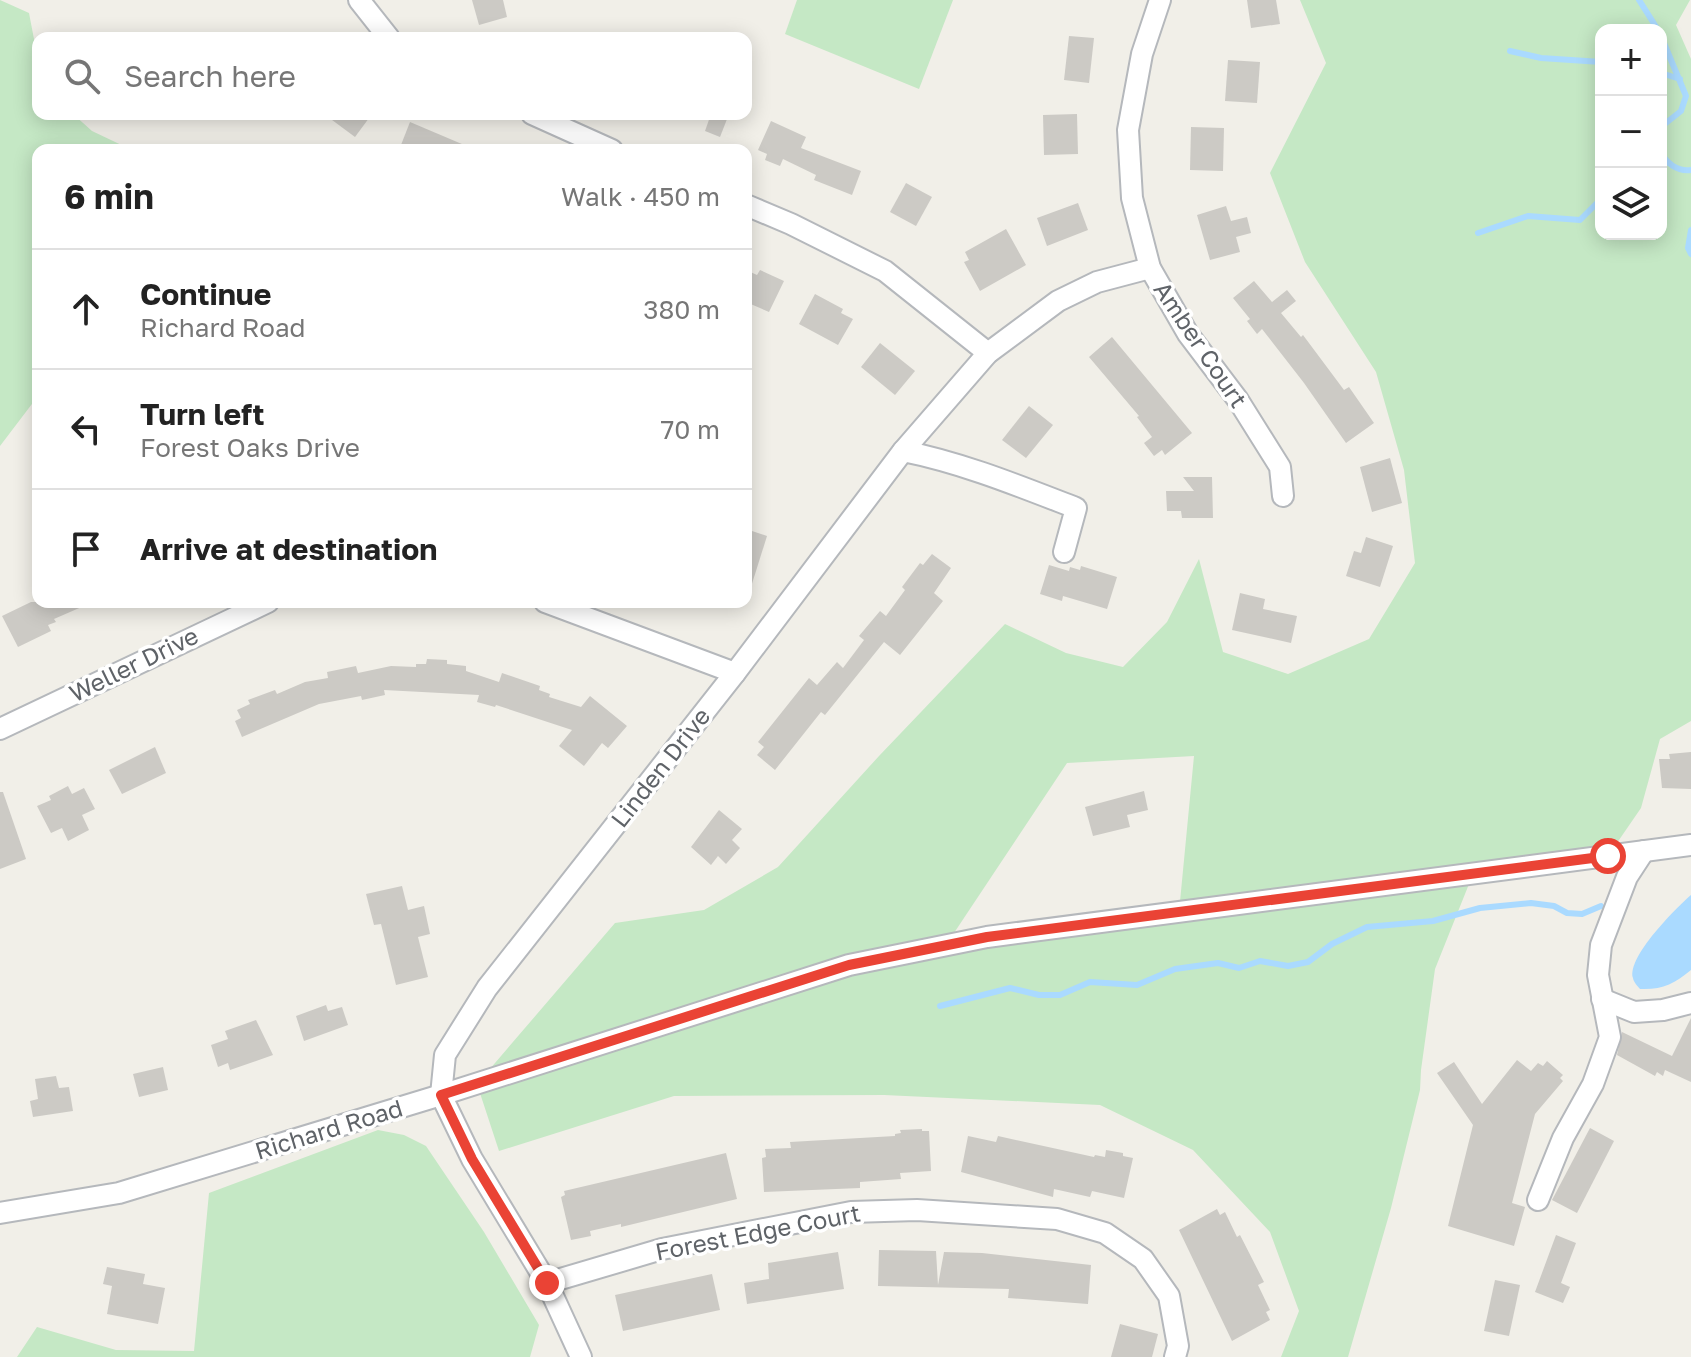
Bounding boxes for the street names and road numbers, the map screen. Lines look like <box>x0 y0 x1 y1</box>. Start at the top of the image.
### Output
street label: Amber Court <box>1148 276 1254 413</box>
street label: Weller Drive <box>64 620 203 707</box>
street label: Linden Drive <box>604 701 716 833</box>
street label: Richard Road <box>251 1092 406 1165</box>
street label: Forest Edge Court <box>653 1197 863 1266</box>

